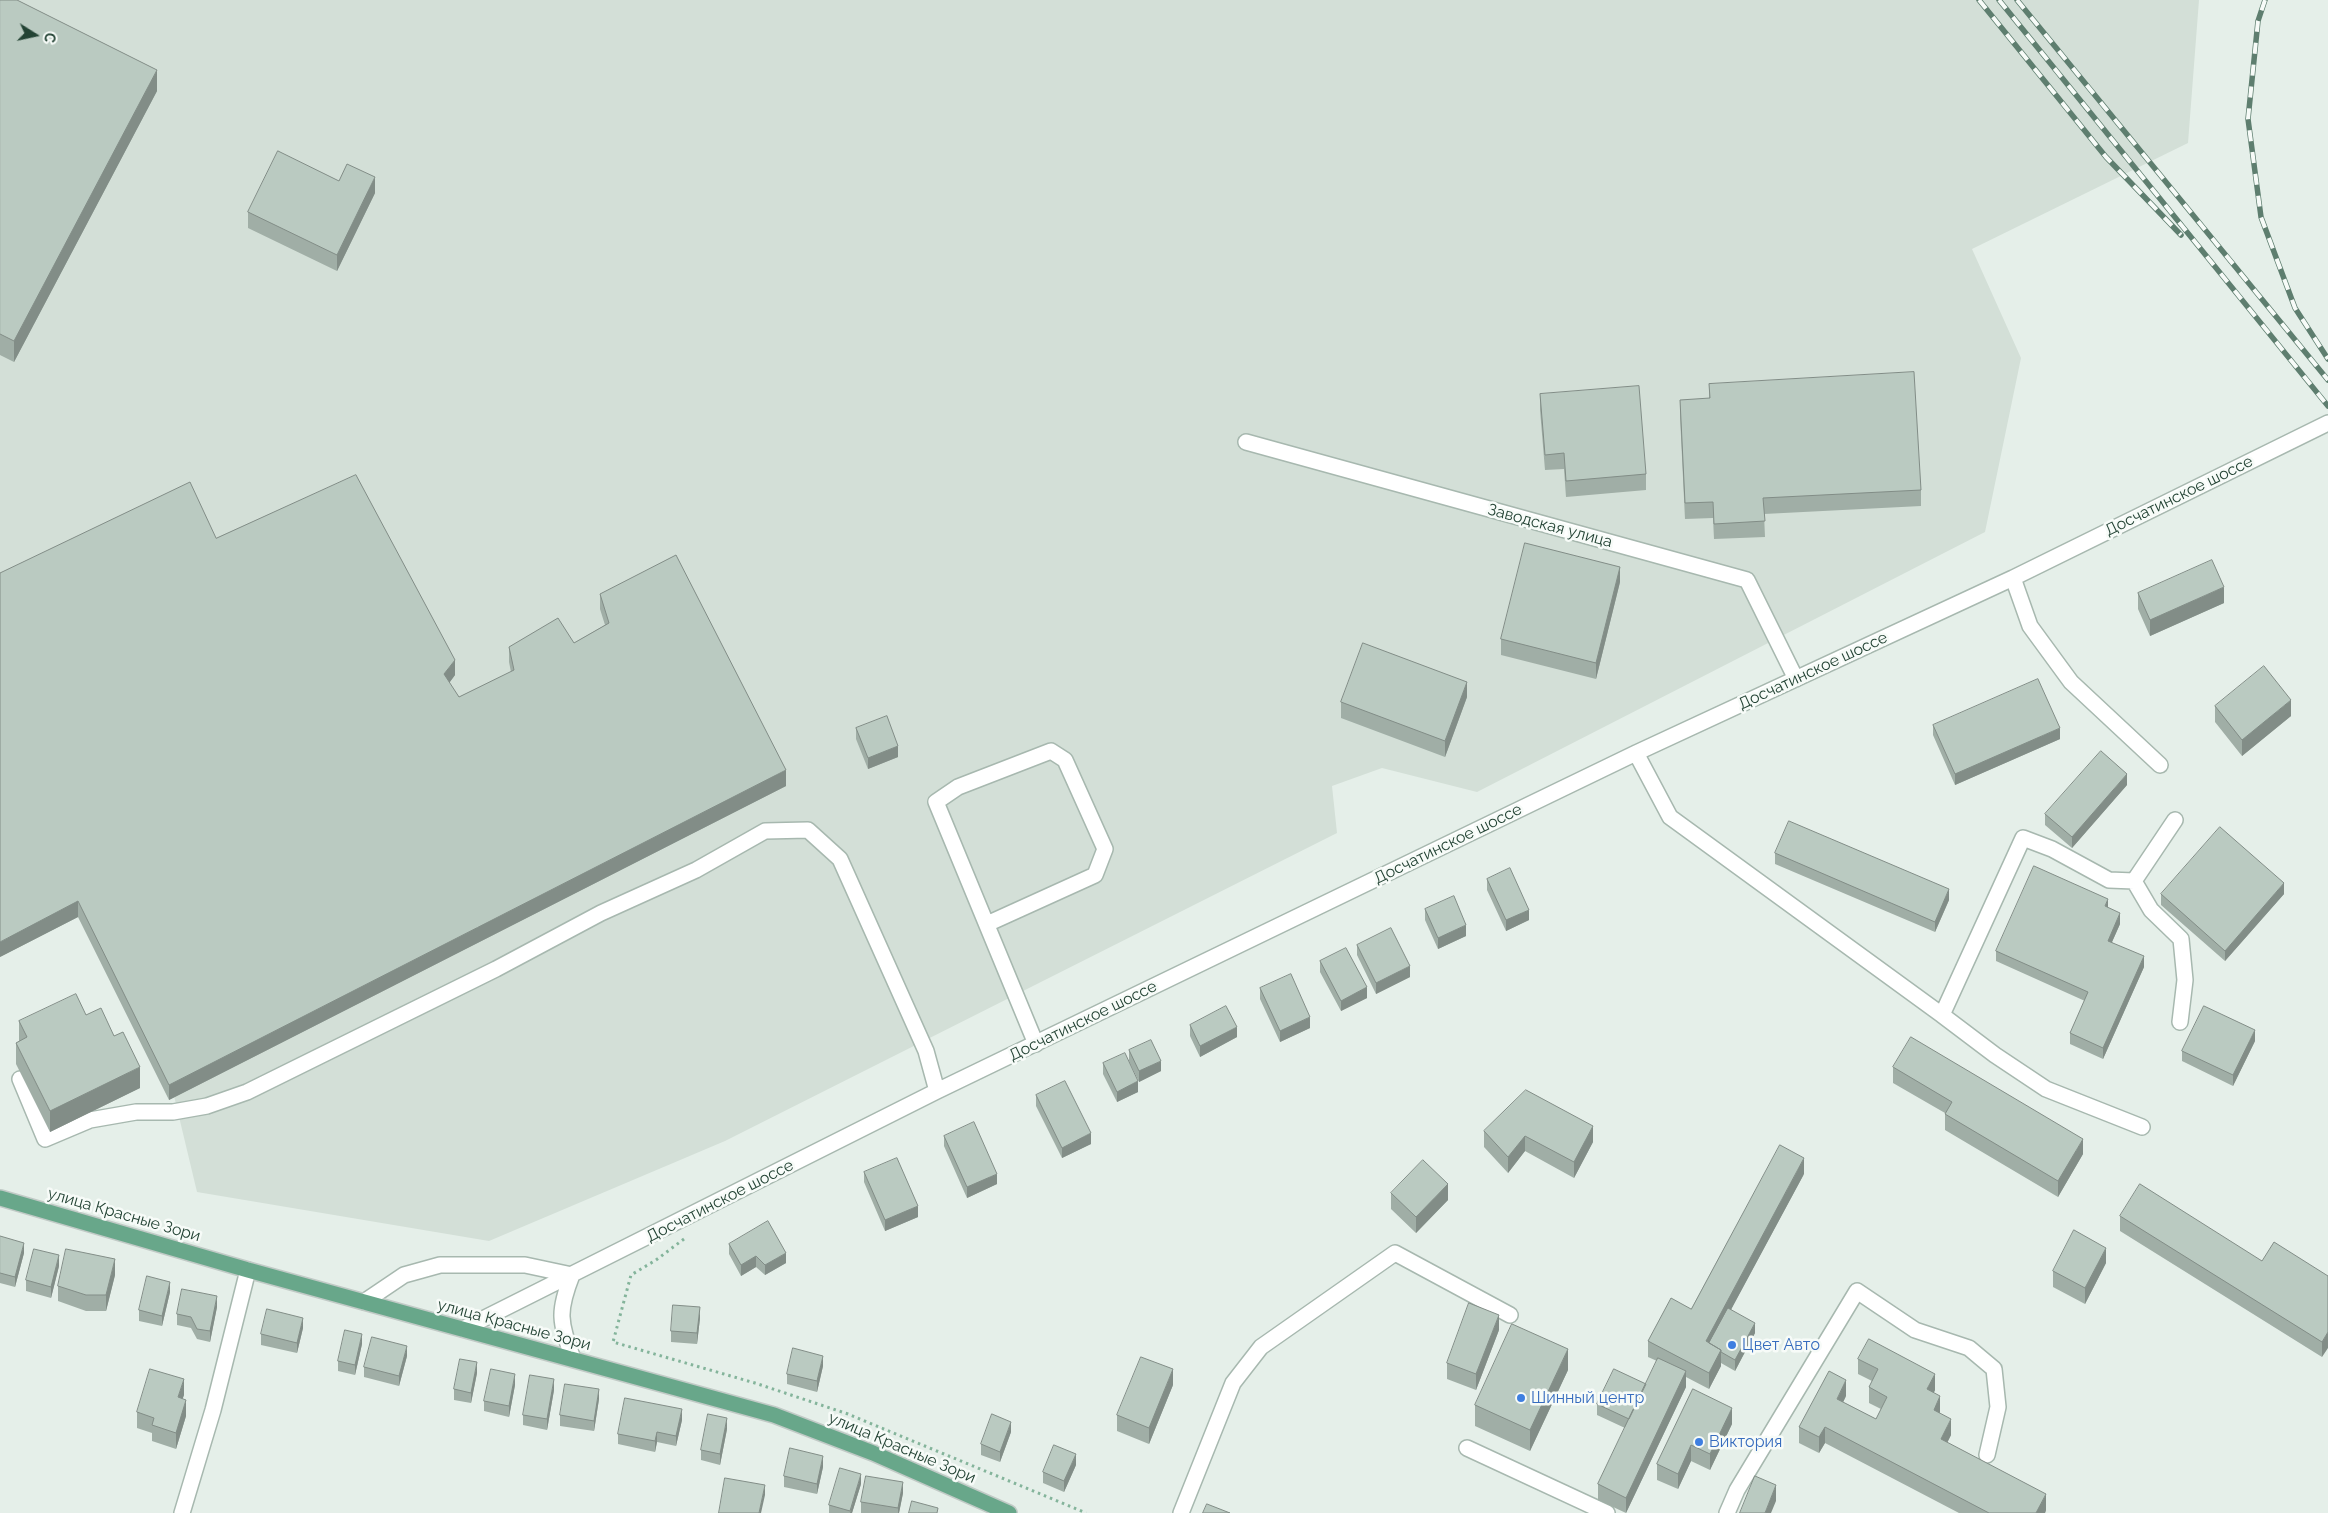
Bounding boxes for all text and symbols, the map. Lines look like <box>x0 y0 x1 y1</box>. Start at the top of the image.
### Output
north arrow <box>10 10 60 60</box>
text: С <box>41 31 58 44</box>
street label: Досчатинское шоссе <box>2102 452 2256 540</box>
street label: Заводская улица <box>1486 500 1614 552</box>
street label: Досчатинское шоссе <box>1735 628 1891 714</box>
street label: Досчатинское шоссе <box>1371 800 1525 888</box>
street label: Досчатинское шоссе <box>1006 977 1160 1065</box>
street label: Досчатинское шоссе <box>643 1156 797 1246</box>
street label: улица Красные Зори <box>45 1184 203 1246</box>
street label: улица Красные Зори <box>435 1295 593 1355</box>
place label: Цвет Авто <box>1742 1335 1820 1355</box>
marker: Цвет Авто <box>1726 1339 1738 1351</box>
place label: Шинный центр <box>1531 1388 1644 1408</box>
marker: Шинный центр <box>1515 1392 1527 1404</box>
street label: улица Красные Зори <box>825 1408 979 1488</box>
place label: Виктория <box>1709 1432 1782 1452</box>
marker: Виктория <box>1693 1436 1705 1448</box>

